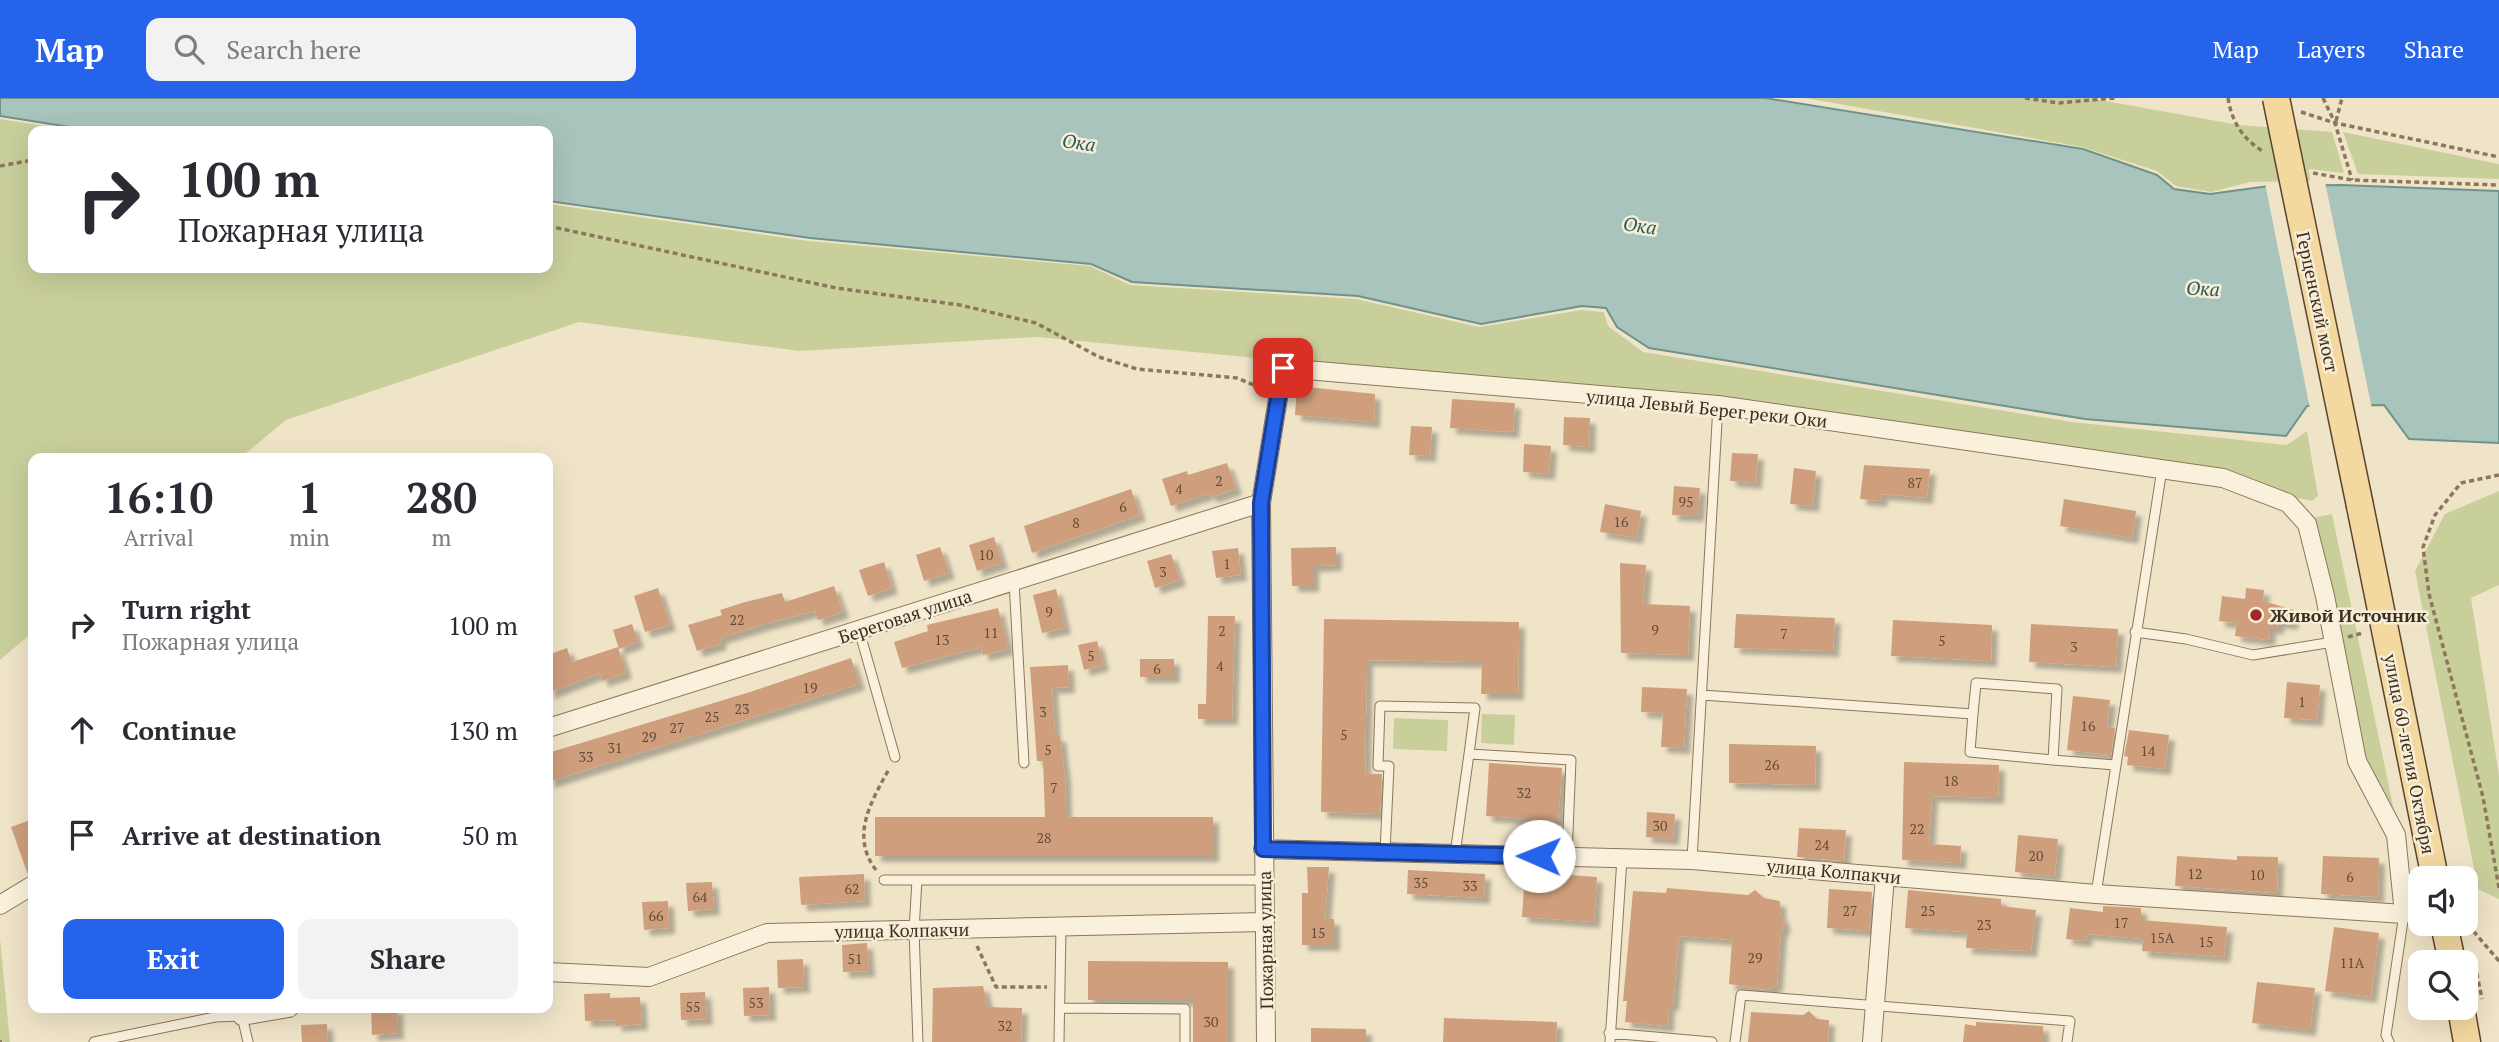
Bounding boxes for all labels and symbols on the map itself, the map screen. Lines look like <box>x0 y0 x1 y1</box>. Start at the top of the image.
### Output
water label: Ока <box>1061 127 1097 157</box>
water label: Ока <box>1622 210 1658 240</box>
street label: Герценский мост <box>2291 229 2345 375</box>
water label: Ока <box>2186 275 2220 301</box>
pin <box>1253 338 1313 398</box>
street label: улица Левый Берег реки Оки <box>1584 383 1829 433</box>
house number: 2 <box>1215 471 1223 490</box>
house number: 87 <box>1908 473 1922 492</box>
house number: 4 <box>1175 479 1183 498</box>
house number: 95 <box>1679 492 1693 511</box>
house number: 6 <box>1119 497 1127 516</box>
house number: 16 <box>1614 512 1629 531</box>
house number: 8 <box>1072 513 1080 532</box>
house number: 10 <box>979 545 993 564</box>
house number: 1 <box>1223 554 1231 573</box>
house number: 3 <box>1159 562 1167 581</box>
street label: Береговая улица <box>835 583 975 649</box>
house number: 9 <box>1045 602 1053 621</box>
place label: Живой Источник <box>2270 603 2427 627</box>
marker: Живой Источник <box>2248 607 2264 623</box>
house number: 22 <box>730 610 744 629</box>
house number: 9 <box>1651 620 1659 639</box>
house number: 2 <box>1218 621 1226 640</box>
house number: 11 <box>984 623 998 642</box>
house number: 7 <box>1780 624 1788 643</box>
house number: 13 <box>935 630 949 649</box>
house number: 5 <box>1938 631 1946 650</box>
house number: 3 <box>2070 637 2078 656</box>
house number: 5 <box>1087 646 1095 665</box>
street label: улица 60-летия Октября <box>2379 651 2441 856</box>
house number: 4 <box>1216 656 1224 675</box>
house number: 6 <box>1153 659 1161 678</box>
house number: 19 <box>803 678 817 697</box>
house number: 1 <box>2298 692 2306 711</box>
house number: 23 <box>735 699 749 718</box>
house number: 3 <box>1039 702 1047 721</box>
house number: 25 <box>705 707 719 726</box>
house number: 16 <box>2081 716 2096 735</box>
house number: 27 <box>670 718 684 737</box>
house number: 5 <box>1340 725 1348 744</box>
house number: 29 <box>642 727 656 746</box>
house number: 31 <box>608 738 622 757</box>
house number: 5 <box>1044 740 1052 759</box>
house number: 14 <box>2141 741 2156 760</box>
house number: 33 <box>579 747 593 766</box>
house number: 26 <box>1765 755 1780 774</box>
house number: 18 <box>1944 771 1958 790</box>
house number: 7 <box>1050 778 1058 797</box>
house number: 32 <box>1517 783 1531 802</box>
house number: 30 <box>1653 816 1667 835</box>
position arrow <box>1502 819 1576 893</box>
house number: 22 <box>1910 819 1924 838</box>
house number: 28 <box>1037 828 1051 847</box>
house number: 24 <box>1815 835 1830 854</box>
house number: 20 <box>2029 846 2043 865</box>
street label: улица Колпакчи <box>1765 853 1902 889</box>
house number: 12 <box>2188 864 2202 883</box>
house number: 10 <box>2250 865 2264 884</box>
house number: 6 <box>2346 867 2354 886</box>
street label: Пожарная улица <box>1252 871 1278 1009</box>
house number: 35 <box>1414 873 1428 892</box>
house number: 33 <box>1463 876 1477 895</box>
house number: 62 <box>845 879 859 898</box>
house number: 64 <box>693 887 708 906</box>
house number: 27 <box>1843 901 1857 920</box>
house number: 25 <box>1921 901 1935 920</box>
house number: 66 <box>649 906 664 925</box>
house number: 17 <box>2114 913 2128 932</box>
house number: 23 <box>1977 915 1991 934</box>
street label: улица Колпакчи <box>833 917 970 943</box>
house number: 15 <box>1311 923 1325 942</box>
house number: 15А <box>2150 928 2175 947</box>
house number: 15 <box>2199 932 2213 951</box>
house number: 29 <box>1748 948 1762 967</box>
house number: 51 <box>848 949 862 968</box>
house number: 11А <box>2340 953 2365 972</box>
house number: 53 <box>749 993 763 1012</box>
house number: 55 <box>686 997 700 1016</box>
house number: 30 <box>1204 1012 1218 1031</box>
house number: 32 <box>998 1016 1012 1035</box>

